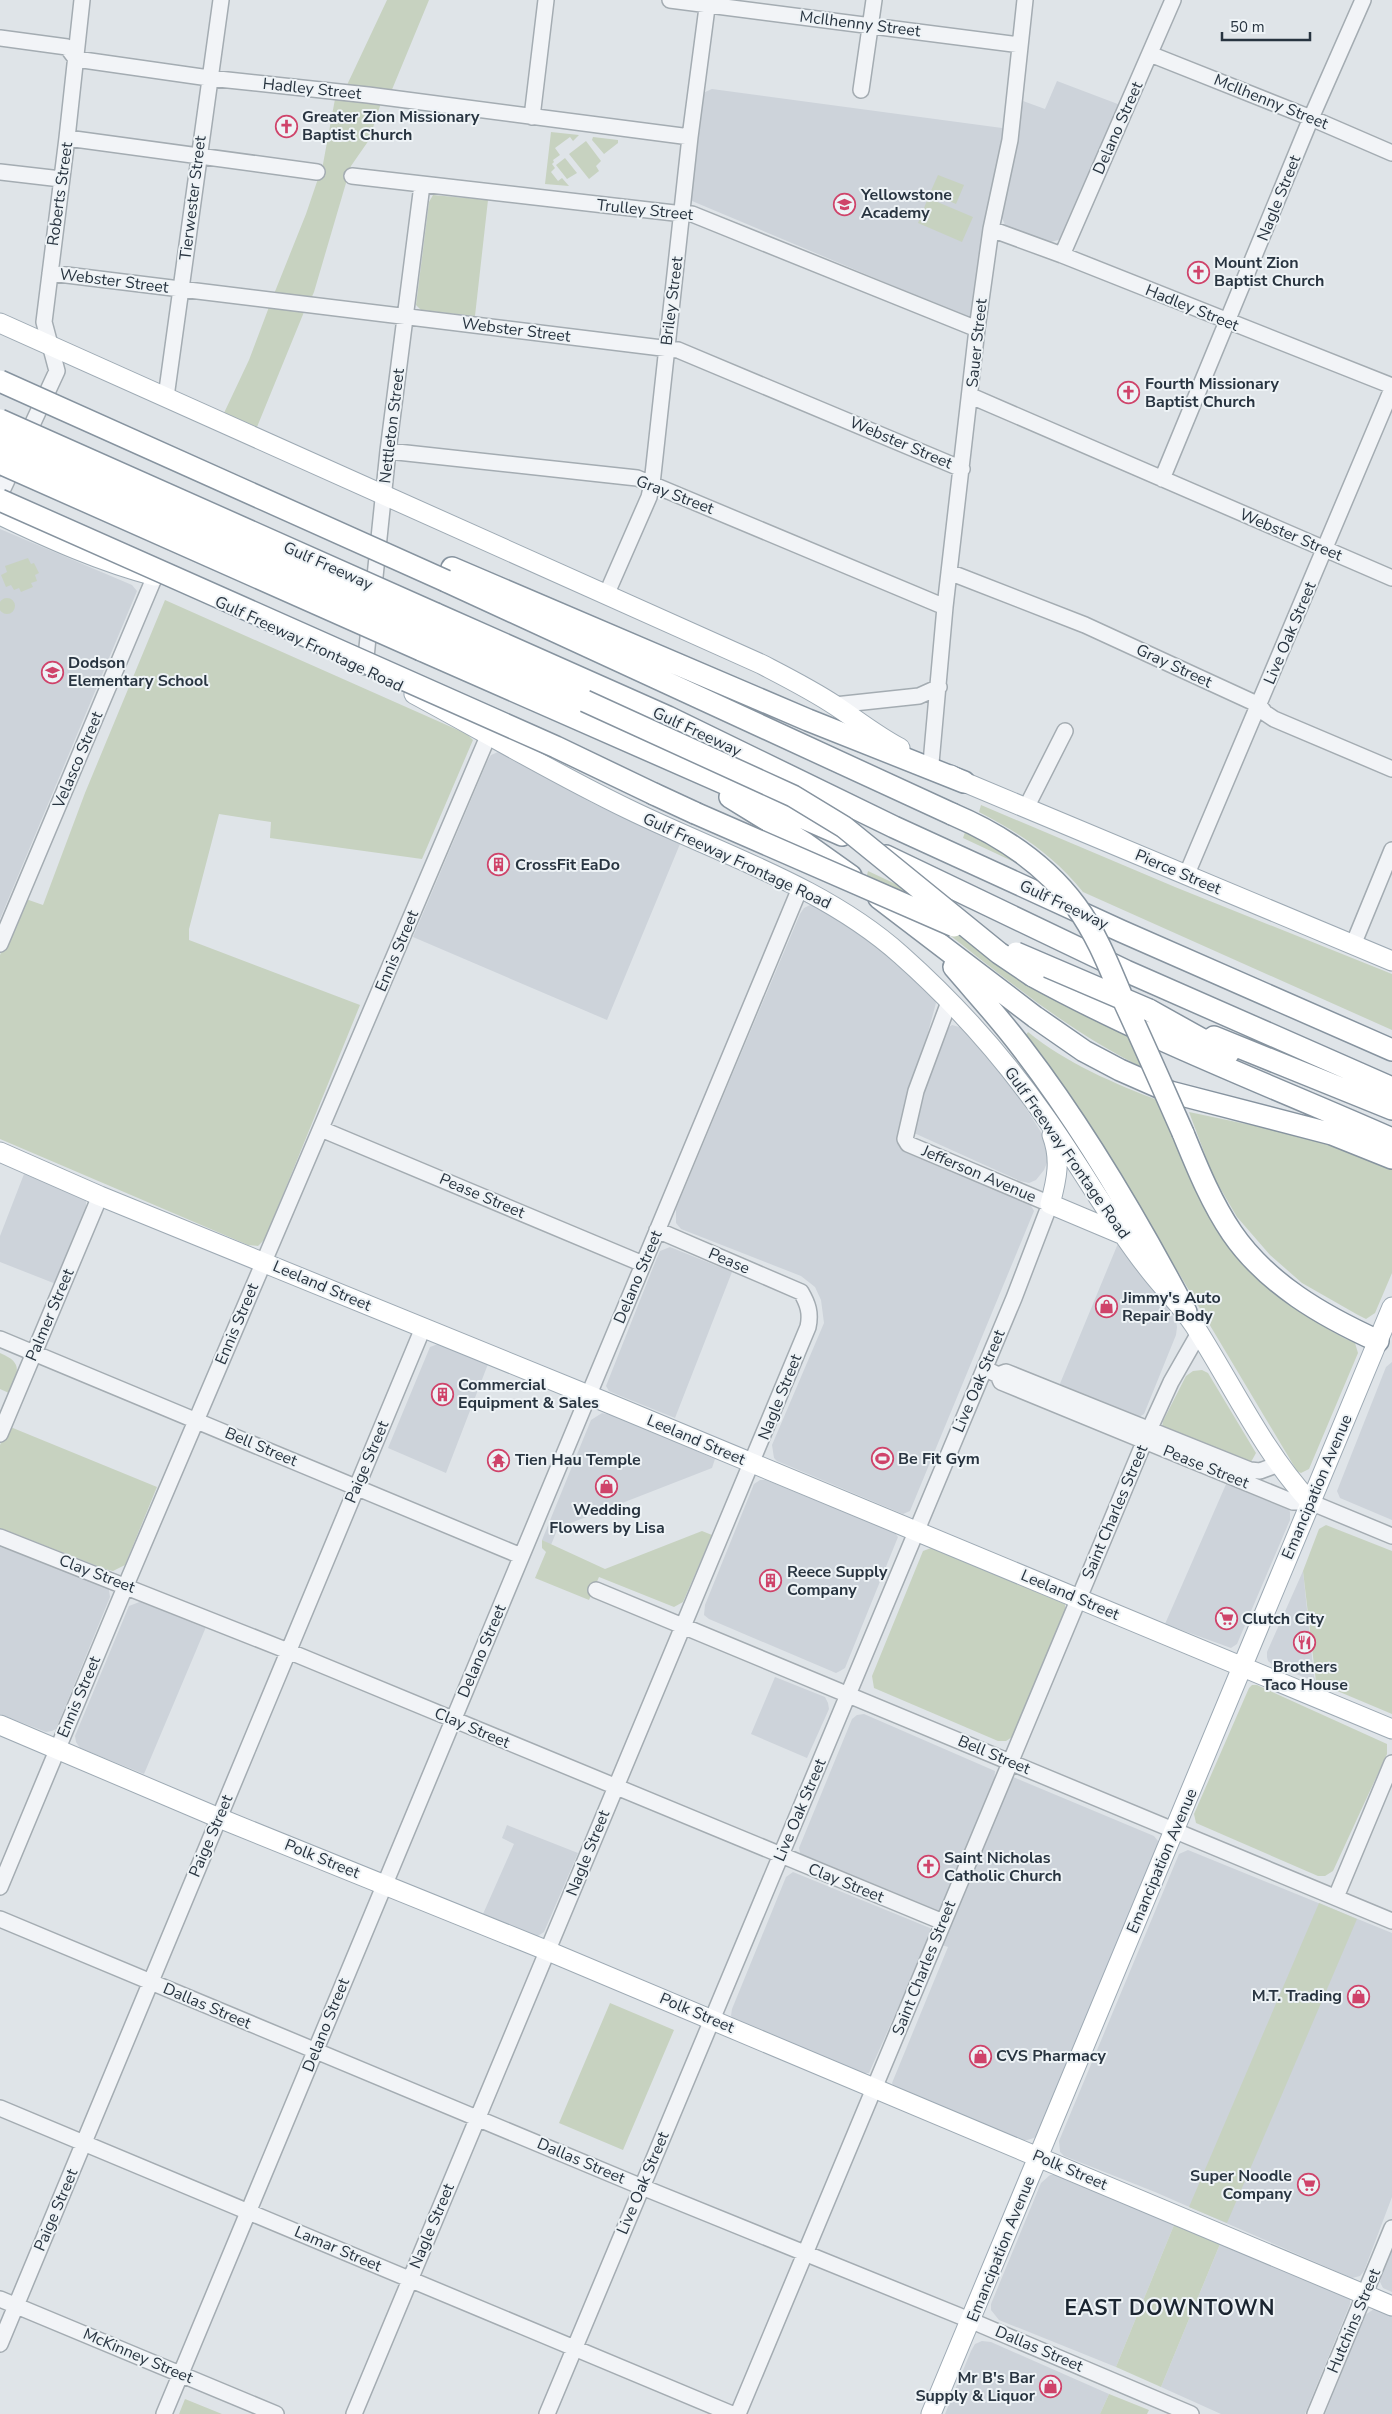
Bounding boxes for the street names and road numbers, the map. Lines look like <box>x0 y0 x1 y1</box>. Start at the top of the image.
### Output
street label: McIlhenny Street <box>798 6 922 42</box>
street label: McIlhenny Street <box>1211 69 1332 135</box>
street label: Hadley Street <box>262 73 363 105</box>
street label: Delano Street <box>1088 78 1148 178</box>
street label: Tierwester Street <box>174 134 212 261</box>
street label: Roberts Street <box>42 140 78 247</box>
street label: Nagle Street <box>1252 151 1306 244</box>
street label: Trulley Street <box>596 194 695 226</box>
street label: Briley Street <box>656 255 688 347</box>
street label: Webster Street <box>58 263 170 299</box>
street label: Hadley Street <box>1142 279 1242 337</box>
street label: Sauer Street <box>961 297 993 389</box>
street label: Webster Street <box>460 312 572 348</box>
street label: Nettleton Street <box>374 367 410 485</box>
street label: Webster Street <box>846 411 956 475</box>
street label: Gray Street <box>633 470 717 520</box>
street label: Webster Street <box>1236 503 1346 567</box>
street label: Gulf Freeway <box>280 536 377 596</box>
street label: Live Oak Street <box>1258 578 1322 688</box>
street label: Gulf Freeway Frontage Road <box>211 591 407 697</box>
street label: Gray Street <box>1132 639 1216 693</box>
street label: Gulf Freeway <box>649 702 746 763</box>
street label: Velasco Street <box>47 708 108 813</box>
street label: Gulf Freeway Frontage Road <box>639 808 835 914</box>
street label: Pierce Street <box>1132 844 1225 900</box>
street label: Gulf Freeway <box>1016 875 1113 936</box>
street label: Ennis Street <box>370 906 424 995</box>
street label: Gulf Freeway Frontage Road <box>999 1063 1135 1243</box>
street label: Jefferson Avenue <box>918 1140 1040 1208</box>
street label: Pease Street <box>436 1168 528 1224</box>
street label: Delano Street <box>608 1227 668 1327</box>
street label: Pease <box>705 1242 753 1280</box>
street label: Leeland Street <box>269 1255 375 1317</box>
street label: Palmer Street <box>21 1265 80 1365</box>
street label: Ennis Street <box>210 1279 264 1368</box>
street label: Live Oak Street <box>947 1326 1011 1436</box>
street label: Nagle Street <box>753 1350 807 1443</box>
street label: Leeland Street <box>643 1409 749 1471</box>
street label: Emancipation Avenue <box>1277 1411 1357 1563</box>
street label: Paige Street <box>340 1417 394 1507</box>
street label: Bell Street <box>221 1422 301 1472</box>
street label: Pease Street <box>1160 1440 1253 1494</box>
street label: Saint Charles Street <box>1077 1441 1153 1582</box>
street label: Clay Street <box>56 1549 139 1599</box>
street label: Leeland Street <box>1017 1564 1123 1626</box>
street label: Delano Street <box>452 1601 512 1701</box>
street label: Ennis Street <box>52 1652 106 1741</box>
street label: Clay Street <box>431 1702 513 1754</box>
street label: Bell Street <box>954 1730 1034 1780</box>
street label: Live Oak Street <box>768 1755 832 1865</box>
street label: Emancipation Avenue <box>1122 1785 1202 1937</box>
street label: Paige Street <box>184 1791 238 1881</box>
street label: Nagle Street <box>561 1806 615 1899</box>
street label: Polk Street <box>281 1834 363 1884</box>
street label: Clay Street <box>805 1858 888 1908</box>
street label: Saint Charles Street <box>887 1897 961 2039</box>
street label: Delano Street <box>297 1974 355 2075</box>
street label: Dallas Street <box>160 1978 255 2035</box>
street label: Polk Street <box>656 1987 738 2039</box>
street label: Live Oak Street <box>611 2128 675 2238</box>
street label: Dallas Street <box>534 2133 629 2190</box>
street label: Polk Street <box>1029 2144 1111 2196</box>
street label: Paige Street <box>29 2165 83 2255</box>
street label: Emancipation Avenue <box>962 2173 1040 2325</box>
street label: Nagle Street <box>404 2180 460 2272</box>
street label: Lamar Street <box>291 2221 385 2277</box>
street label: Hutchins Street <box>1322 2265 1386 2377</box>
street label: Dallas Street <box>992 2321 1087 2378</box>
street label: McKinney Street <box>80 2323 197 2389</box>

